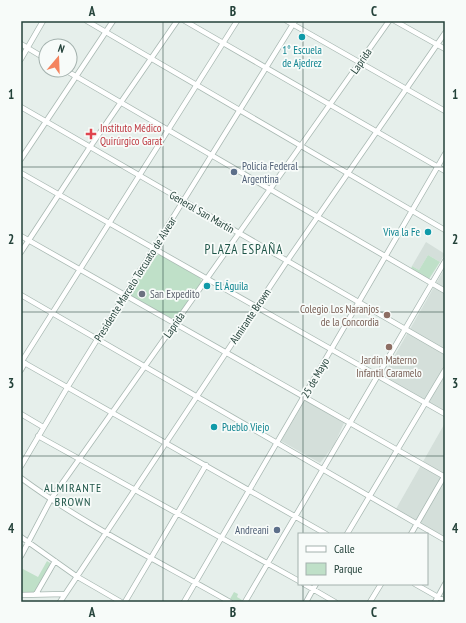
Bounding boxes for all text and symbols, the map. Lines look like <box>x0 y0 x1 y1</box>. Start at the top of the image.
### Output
text: A <box>88 3 96 20</box>
text: B <box>230 3 236 20</box>
text: C <box>371 3 377 20</box>
marker: 1° Escuela de Ajedrez <box>297 32 307 42</box>
north arrow <box>38 38 78 78</box>
text: N <box>56 41 66 56</box>
place label: 1° Escuela de Ajedrez <box>282 43 322 70</box>
street label: Laprida <box>347 45 375 77</box>
text: 1 <box>8 86 14 103</box>
text: 1 <box>452 86 458 103</box>
place label: Instituto Médico Quirúrgico Garat <box>100 121 162 148</box>
marker: Instituto Médico Quirúrgico Garat <box>85 128 97 140</box>
place label: Policía Federal Argentina <box>242 159 298 186</box>
marker: Policía Federal Argentina <box>229 167 239 177</box>
street label: General San Martín <box>167 188 237 236</box>
street label: Presidente Marcelo Torcuato de Alvear <box>91 214 179 344</box>
place label: Viva la Fe <box>382 225 420 239</box>
marker: Viva la Fe <box>423 227 433 237</box>
text: 2 <box>8 231 14 248</box>
text: 2 <box>452 231 458 248</box>
district label: PLAZA ESPAÑA <box>205 241 283 258</box>
place label: El Águila <box>215 279 248 293</box>
marker: El Águila <box>202 281 212 291</box>
street label: Almirante Brown <box>226 286 274 346</box>
place label: San Expedito <box>150 287 200 301</box>
marker: San Expedito <box>137 289 147 299</box>
place label: Colegio Los Naranjos de la Concordia <box>300 302 379 329</box>
street label: Laprida <box>160 309 188 341</box>
marker: Colegio Los Naranjos de la Concordia <box>382 310 392 320</box>
marker: Jardín Materno Infantil Caramelo <box>384 342 394 352</box>
place label: Jardín Materno Infantil Caramelo <box>356 353 422 380</box>
street label: 25 de Mayo <box>298 355 332 401</box>
text: 3 <box>8 375 14 392</box>
text: 3 <box>452 375 458 392</box>
place label: Pueblo Viejo <box>222 420 270 434</box>
marker: Pueblo Viejo <box>209 422 219 432</box>
district label: ALMIRANTE BROWN <box>44 480 102 509</box>
text: 4 <box>8 520 15 537</box>
text: 4 <box>452 520 459 537</box>
place label: Andreani <box>235 523 269 537</box>
marker: Andreani <box>272 525 282 535</box>
legend <box>298 533 428 585</box>
text: Calle <box>334 541 355 556</box>
text: Parque <box>334 561 363 576</box>
text: A <box>88 604 96 621</box>
text: B <box>230 604 236 621</box>
text: C <box>371 604 377 621</box>

